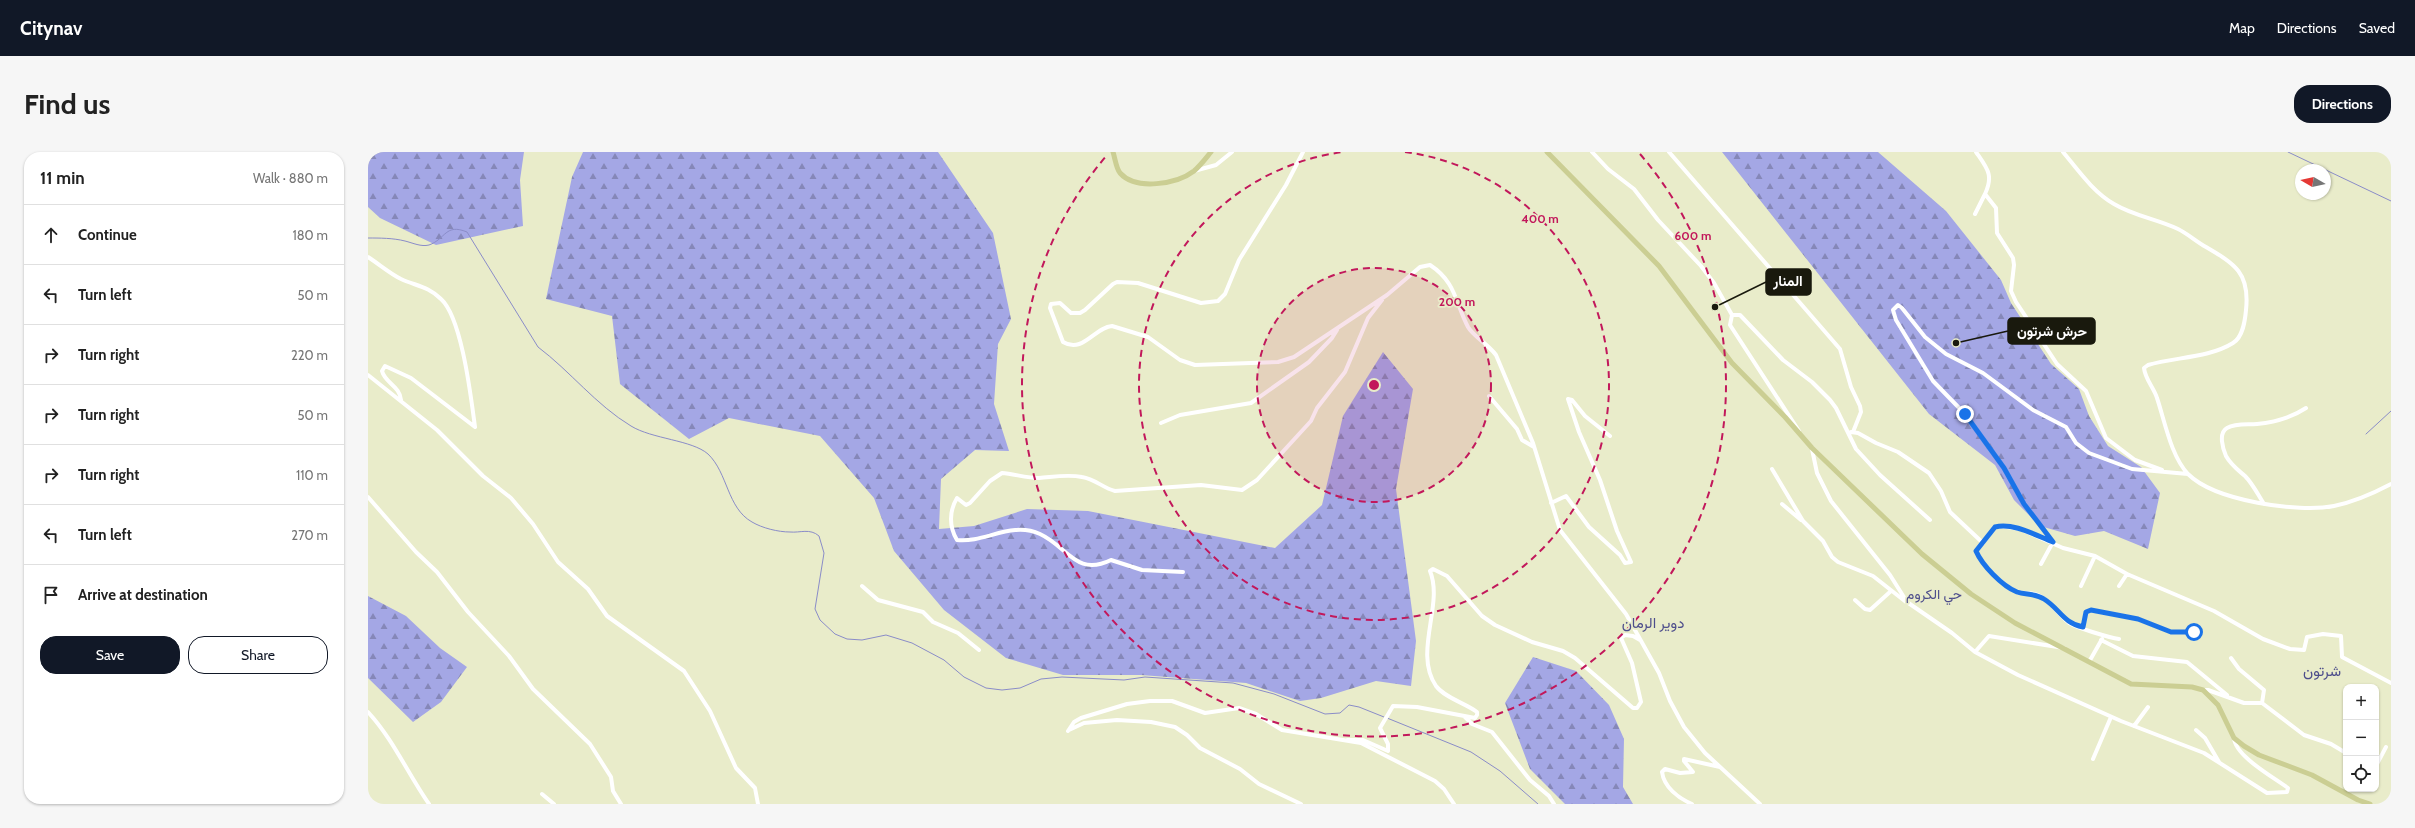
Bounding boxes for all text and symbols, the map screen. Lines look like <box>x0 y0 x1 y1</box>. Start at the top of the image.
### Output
text: Citynav <box>20 17 82 40</box>
text: Map <box>2229 19 2255 37</box>
text: Directions <box>2277 19 2337 37</box>
text: Saved <box>2359 19 2395 37</box>
button: Directions <box>2294 85 2391 123</box>
text: Find us <box>24 87 110 121</box>
north arrow <box>2295 164 2331 200</box>
text: 11 min <box>40 168 85 188</box>
text: Walk · 880 m <box>253 170 328 186</box>
text: 400 m <box>1521 211 1559 226</box>
icon: ahead <box>40 224 62 246</box>
text: Continue <box>78 226 137 244</box>
text: 180 m <box>292 227 328 243</box>
text: 600 m <box>1675 228 1711 243</box>
callout: المنار <box>1766 269 1811 295</box>
text: المنار <box>1772 272 1803 290</box>
icon: left <box>40 284 62 306</box>
text: Turn left <box>78 286 132 304</box>
text: 50 m <box>298 287 328 303</box>
text: 200 m <box>1439 294 1475 309</box>
callout: حرش شرتون <box>2008 318 2095 344</box>
text: حرش شرتون <box>2017 322 2088 340</box>
icon: right <box>40 344 62 366</box>
text: Turn right <box>78 346 139 364</box>
text: 220 m <box>291 347 328 363</box>
centre of rings <box>1367 378 1381 392</box>
icon: right <box>40 404 62 426</box>
route end <box>1956 405 1974 423</box>
text: Turn right <box>78 406 139 424</box>
text: 50 m <box>298 407 328 423</box>
icon: right <box>40 464 62 486</box>
text: Turn right <box>78 466 139 484</box>
text: 110 m <box>296 467 328 483</box>
icon: left <box>40 524 62 546</box>
text: Turn left <box>78 526 132 544</box>
text: 270 m <box>291 527 328 543</box>
icon: arrive <box>40 584 62 606</box>
district label: حي الكروم <box>1906 585 1962 606</box>
text: Arrive at destination <box>78 586 208 604</box>
district label: دوير الرمان <box>1622 614 1684 632</box>
route start <box>2185 623 2203 641</box>
button: Save <box>40 636 180 674</box>
button: Share <box>188 636 328 674</box>
district label: شرتون <box>2303 662 2341 680</box>
map controls <box>2343 684 2379 792</box>
button: + <box>2343 684 2379 720</box>
button: − <box>2343 720 2379 756</box>
button: locate <box>2343 756 2379 792</box>

